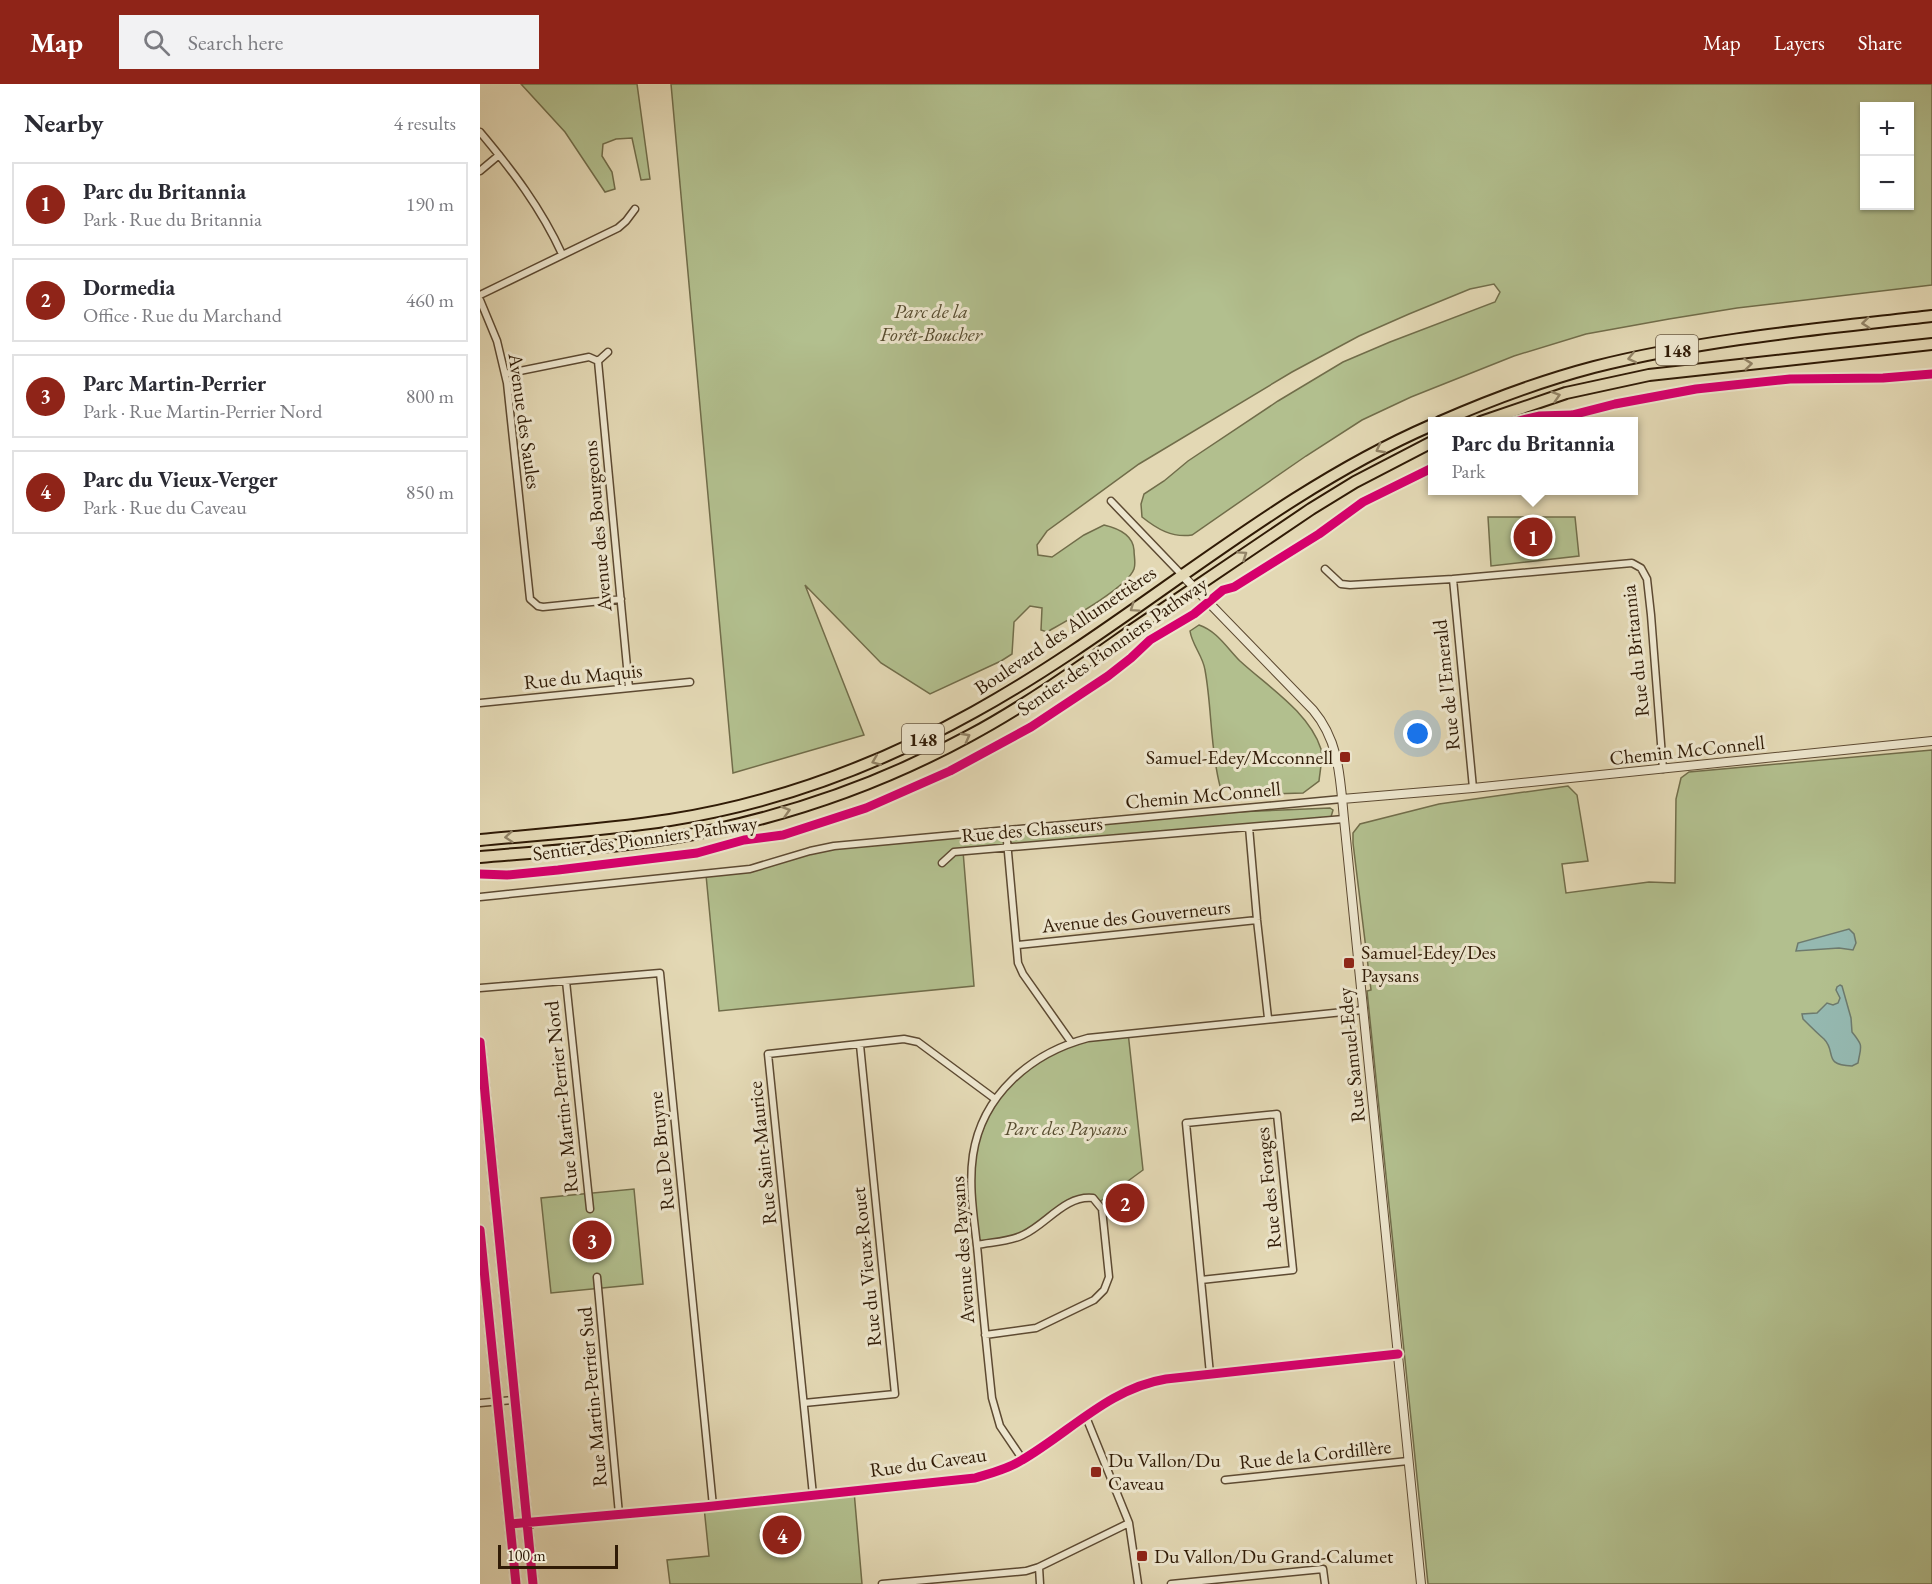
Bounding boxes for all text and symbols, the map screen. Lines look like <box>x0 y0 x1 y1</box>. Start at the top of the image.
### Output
search box <box>119 15 539 69</box>
text: Map <box>30 24 83 60</box>
icon: search <box>140 26 173 59</box>
text: Search here <box>188 28 283 57</box>
text: Map <box>1703 29 1741 56</box>
text: Layers <box>1774 29 1825 56</box>
text: Share <box>1858 29 1902 56</box>
map controls <box>1860 102 1914 210</box>
button: + <box>1860 102 1914 156</box>
text: Nearby <box>24 106 104 140</box>
text: 4 results <box>393 110 456 136</box>
button: − <box>1860 156 1914 210</box>
text: Parc du Britannia <box>83 177 246 206</box>
text: 1 <box>40 191 51 217</box>
text: 190 m <box>406 191 454 217</box>
text: Park · Rue du Britannia <box>83 206 262 232</box>
text: Dormedia <box>83 273 175 302</box>
text: 2 <box>40 287 51 313</box>
text: 460 m <box>406 287 454 313</box>
park label: Parc de la Forêt-Boucher <box>879 298 984 347</box>
text: Office · Rue du Marchand <box>83 302 282 328</box>
one-way arrow <box>1862 317 1871 329</box>
road number: 148 <box>1656 335 1698 365</box>
street label: Avenue des Saules <box>502 351 547 490</box>
one-way arrow <box>1627 351 1637 364</box>
one-way arrow <box>1743 358 1752 371</box>
text: Parc Martin-Perrier <box>83 369 266 398</box>
text: 3 <box>40 383 51 409</box>
text: 800 m <box>406 383 454 409</box>
one-way arrow <box>1550 391 1561 403</box>
text: Park · Rue Martin-Perrier Nord <box>83 398 322 424</box>
popup <box>1428 417 1638 495</box>
text: Parc du Britannia <box>1451 429 1615 458</box>
street label: Avenue des Bourgeons <box>577 439 618 614</box>
one-way arrow <box>1375 442 1386 454</box>
text: Park <box>1451 458 1486 484</box>
text: Parc du Vieux-Verger <box>83 465 278 494</box>
text: 4 <box>40 479 51 505</box>
text: 850 m <box>406 479 454 505</box>
text: Park · Rue du Caveau <box>83 494 247 520</box>
pin: 1 <box>1514 514 1552 560</box>
one-way arrow <box>1236 551 1247 562</box>
street label: Boulevard des Allumettières <box>969 559 1161 701</box>
street label: Sentier des Pionniers Pathway <box>1012 570 1212 722</box>
street label: Rue du Britannia <box>1615 584 1655 718</box>
one-way arrow <box>1129 601 1140 612</box>
street label: Rue de l'Emerald <box>1426 617 1466 752</box>
street label: Rue du Maquis <box>522 657 644 695</box>
your location <box>1403 719 1432 748</box>
road number: 148 <box>902 724 944 754</box>
street label: Chemin McConnell <box>1608 729 1766 771</box>
one-way arrow <box>960 733 971 744</box>
place label: Samuel-Edey/Mcconnell <box>1146 744 1333 770</box>
marker: Samuel-Edey/Mcconnell <box>1338 750 1352 764</box>
one-way arrow <box>871 754 882 766</box>
street label: Chemin McConnell <box>1124 775 1282 815</box>
one-way arrow <box>780 806 791 818</box>
street label: Sentier des Pionniers Pathway <box>531 809 759 867</box>
street label: Rue des Chasseurs <box>960 810 1104 848</box>
one-way arrow <box>505 830 514 843</box>
street label: Avenue des Gouverneurs <box>1039 893 1232 939</box>
place label: Samuel-Edey/Des Paysans <box>1361 939 1496 988</box>
marker: Samuel-Edey/Des Paysans <box>1342 956 1356 970</box>
street label: Rue Samuel-Edey <box>1331 986 1371 1124</box>
street label: Rue Martin-Perrier Nord <box>538 999 584 1194</box>
street label: Rue Saint-Maurice <box>742 1080 782 1226</box>
street label: Rue De Bruyne <box>642 1090 680 1212</box>
park label: Parc des Paysans <box>1004 1115 1128 1141</box>
street label: Rue des Forages <box>1249 1126 1287 1250</box>
street label: Avenue des Paysans <box>944 1175 980 1326</box>
pin: 2 <box>1106 1180 1144 1226</box>
street label: Rue du Vieux-Rouet <box>845 1185 887 1348</box>
pin: 3 <box>572 1218 612 1262</box>
street label: Rue Martin-Perrier Sud <box>571 1305 613 1488</box>
street label: Rue de la Cordillère <box>1238 1433 1393 1475</box>
street label: Rue du Caveau <box>868 1441 988 1483</box>
place label: Du Vallon/Du Caveau <box>1108 1447 1221 1496</box>
marker: Du Vallon/Du Caveau <box>1089 1465 1103 1479</box>
pin: 4 <box>762 1512 802 1558</box>
scale bar <box>498 1542 618 1570</box>
place label: Du Vallon/Du Grand-Calumet <box>1154 1543 1394 1569</box>
text: 100 m <box>507 1545 546 1566</box>
marker: Du Vallon/Du Grand-Calumet <box>1135 1549 1149 1563</box>

